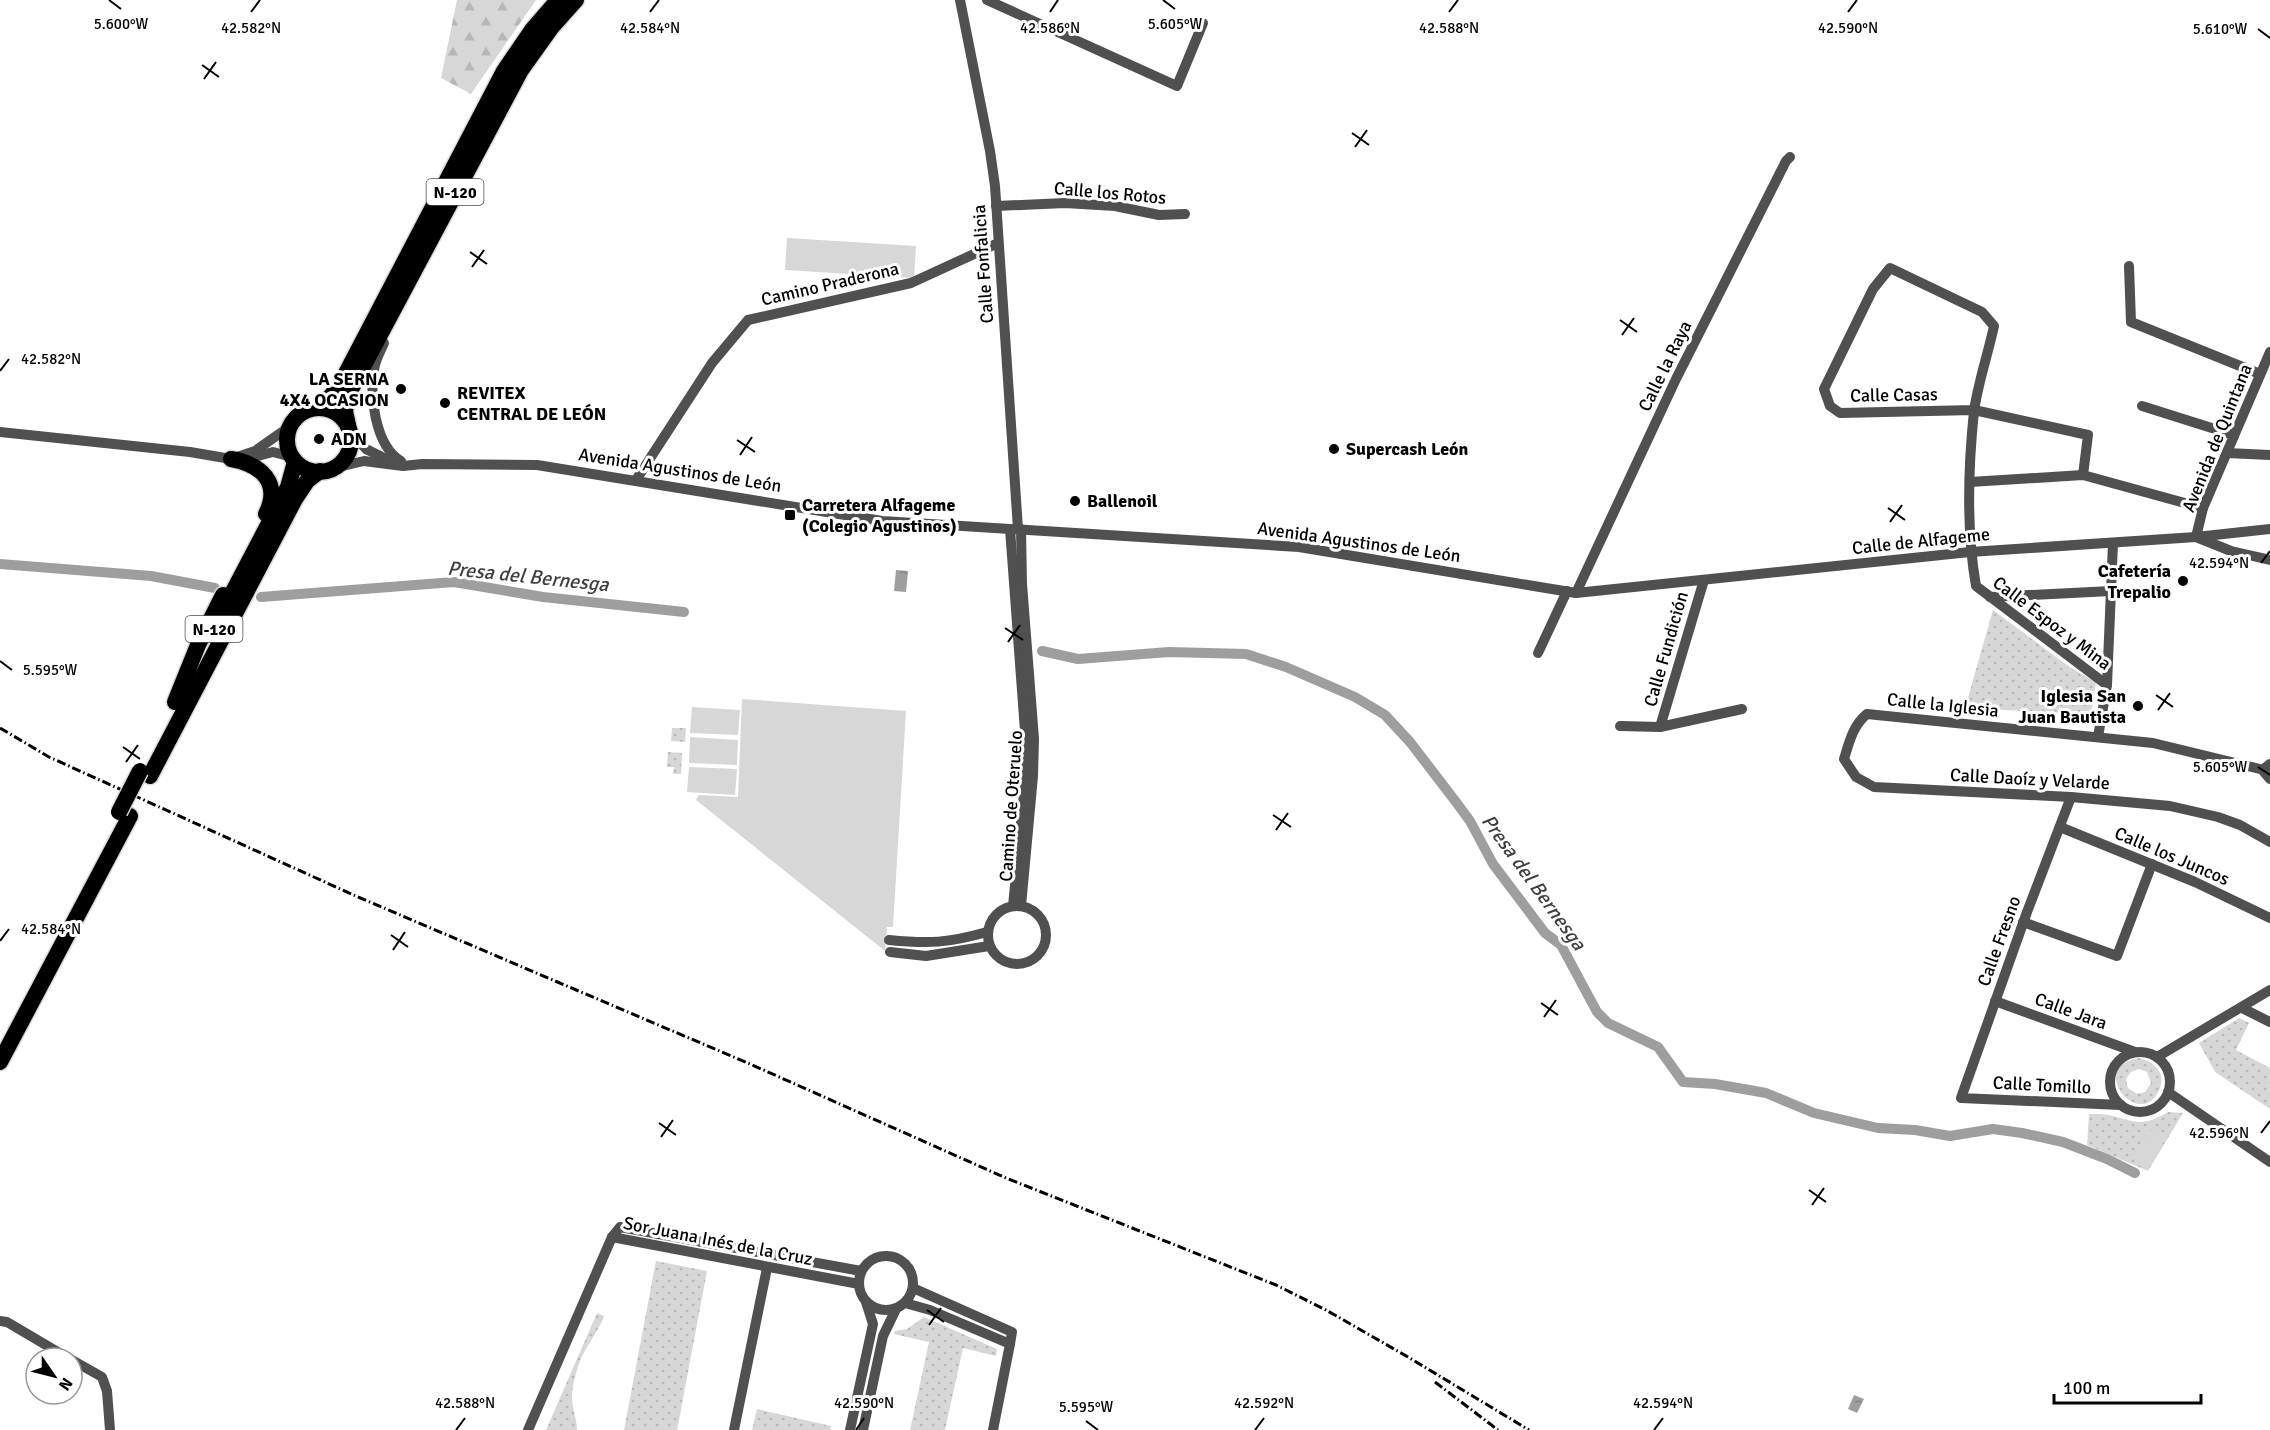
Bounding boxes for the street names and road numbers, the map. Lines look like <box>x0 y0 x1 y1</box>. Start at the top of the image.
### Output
street label: Calle los Rotos <box>1053 177 1167 209</box>
road number: N-120 <box>426 179 484 205</box>
street label: Calle Fonfalicia <box>968 204 998 324</box>
street label: Camino Praderona <box>759 257 901 311</box>
street label: Calle la Raya <box>1634 317 1696 415</box>
street label: Avenida de Quintana <box>2177 361 2257 515</box>
street label: Calle Casas <box>1850 383 1938 407</box>
street label: Avenida Agustinos de León <box>577 443 783 497</box>
street label: Avenida Agustinos de León <box>1256 517 1462 567</box>
street label: Calle de Alfageme <box>1851 523 1991 559</box>
street label: Calle Espoz y Mina <box>1988 571 2116 675</box>
street label: Calle Fundición <box>1639 589 1693 709</box>
road number: N-120 <box>186 616 242 642</box>
street label: Calle la Iglesia <box>1886 688 2000 722</box>
street label: Camino de Oteruelo <box>995 730 1027 882</box>
street label: Calle Daoíz y Velarde <box>1949 764 2111 794</box>
street label: Calle los Juncos <box>2111 822 2233 890</box>
street label: Calle Fresno <box>1973 893 2025 989</box>
street label: Calle Jara <box>2032 988 2110 1034</box>
street label: Calle Tomillo <box>1992 1071 2092 1099</box>
street label: Sor Juana Inés de la Cruz <box>622 1212 814 1270</box>

